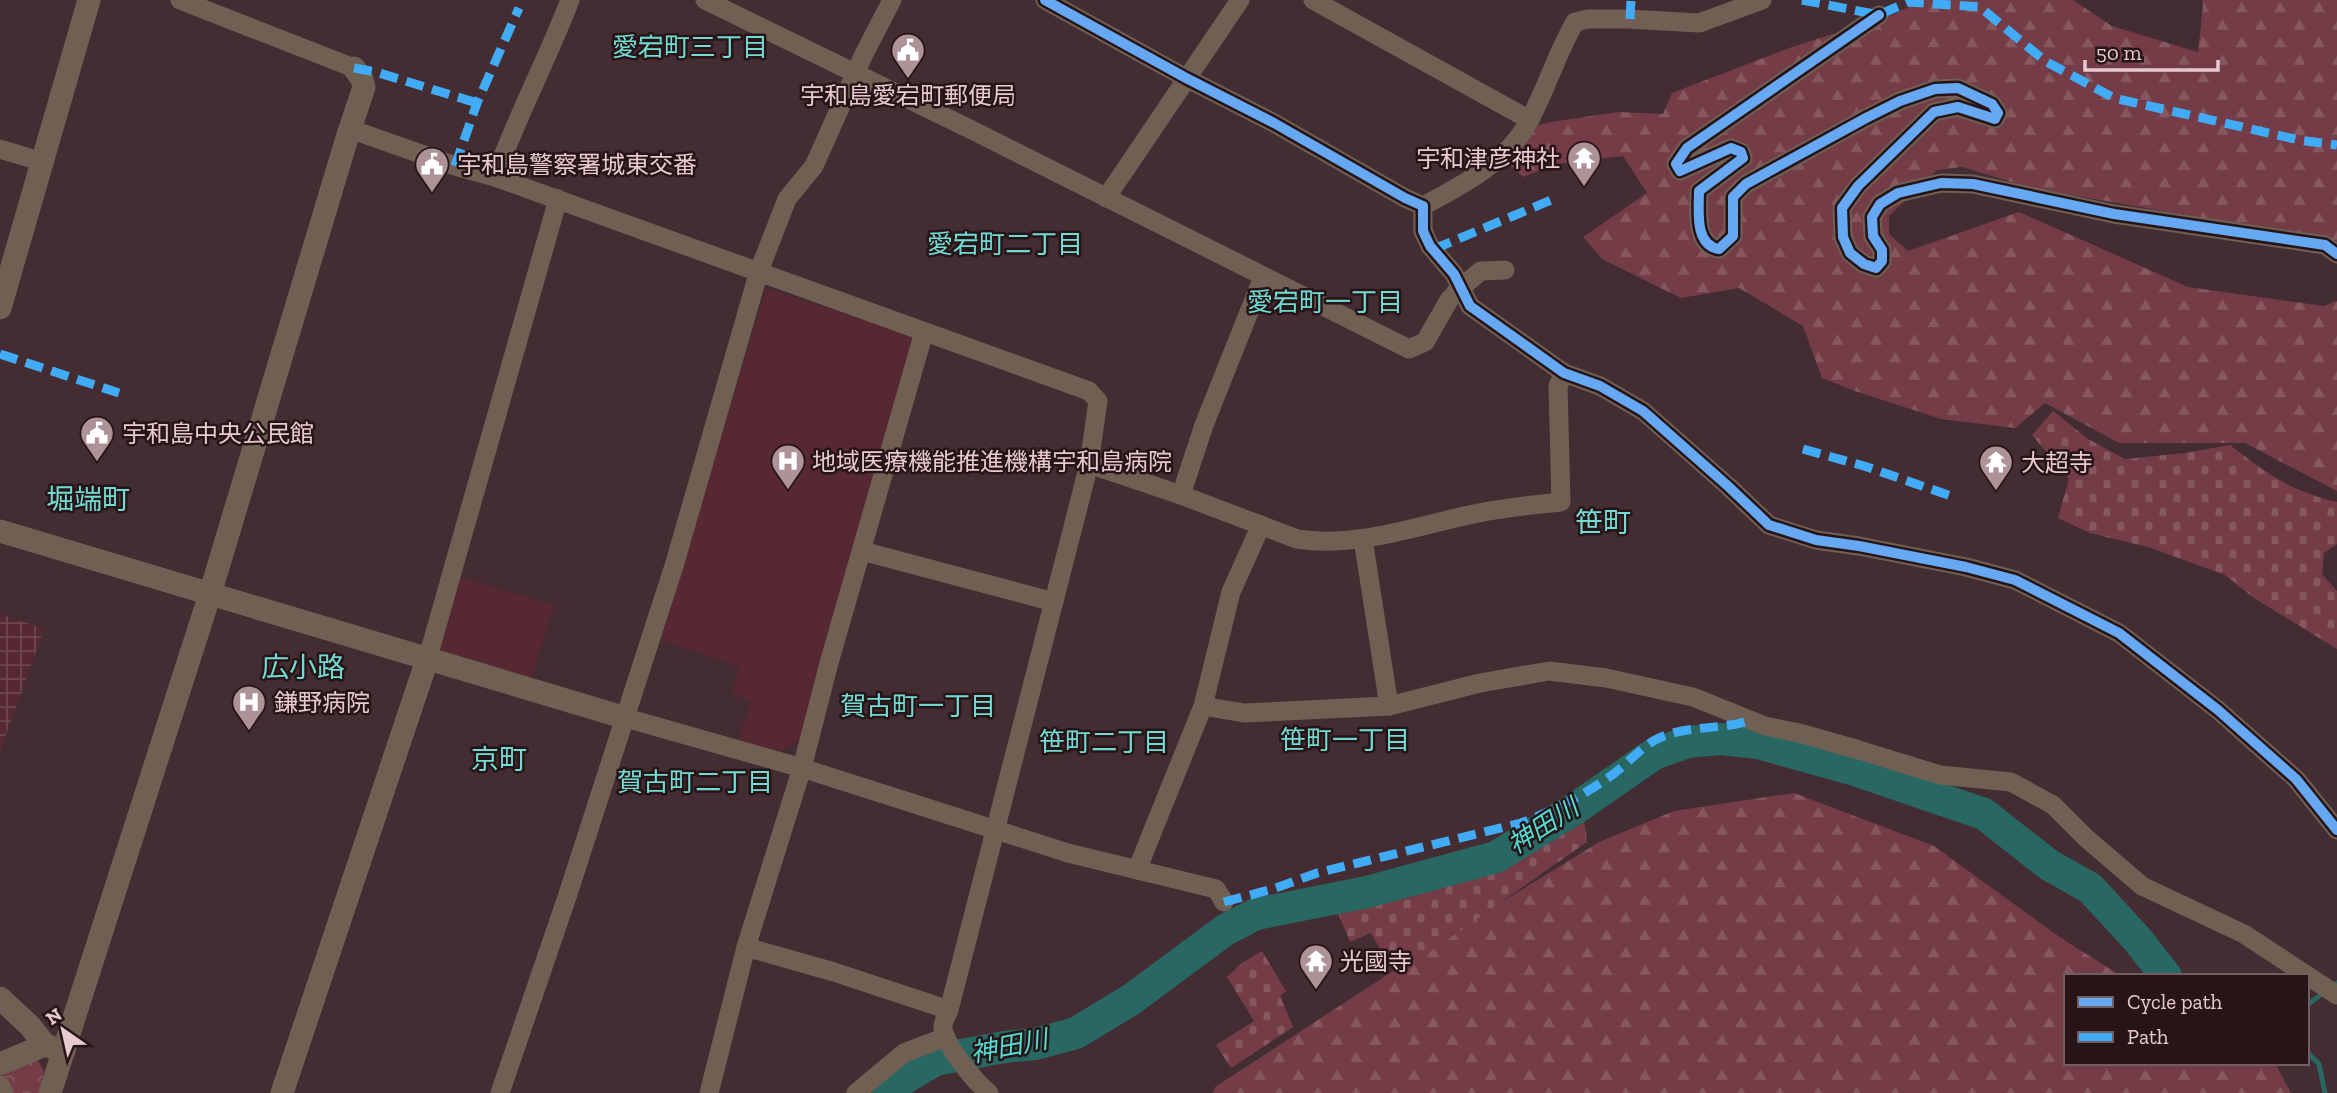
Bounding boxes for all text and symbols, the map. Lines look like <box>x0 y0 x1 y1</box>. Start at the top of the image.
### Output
scale bar <box>2085 28 2218 72</box>
district label: 愛宕町三丁目 <box>612 31 768 63</box>
public building icon: 宇和島愛宕町郵便局 <box>889 31 927 80</box>
text: 50 m <box>2096 40 2142 65</box>
place label: 宇和島愛宕町郵便局 <box>800 81 1016 110</box>
temple icon: 宇和津彦神社 <box>1565 139 1603 188</box>
place label: 宇和津彦神社 <box>1416 144 1560 173</box>
public building icon: 宇和島警察署城東交番 <box>413 145 451 194</box>
place label: 宇和島警察署城東交番 <box>457 150 697 179</box>
district label: 愛宕町二丁目 <box>927 228 1083 260</box>
district label: 愛宕町一丁目 <box>1247 286 1403 318</box>
public building icon: 宇和島中央公民館 <box>78 414 116 463</box>
place label: 宇和島中央公民館 <box>122 419 314 448</box>
hospital icon: 地域医療機能推進機構宇和島病院 <box>769 442 807 491</box>
temple icon: 大超寺 <box>1977 443 2015 492</box>
place label: 地域医療機能推進機構宇和島病院 <box>812 447 1172 476</box>
place label: 大超寺 <box>2021 448 2093 477</box>
district label: 堀端町 <box>46 483 130 516</box>
district label: 笹町 <box>1575 506 1631 539</box>
district label: 広小路 <box>261 651 345 684</box>
hospital icon: 鎌野病院 <box>230 683 268 732</box>
place label: 鎌野病院 <box>274 688 370 717</box>
district label: 賀古町一丁目 <box>840 690 996 722</box>
district label: 笹町一丁目 <box>1280 724 1410 756</box>
district label: 笹町二丁目 <box>1039 726 1169 758</box>
district label: 京町 <box>471 743 527 776</box>
district label: 賀古町二丁目 <box>617 766 773 798</box>
water label: 神田川 <box>1502 790 1587 861</box>
temple icon: 光國寺 <box>1297 942 1335 991</box>
place label: 光國寺 <box>1340 947 1412 976</box>
legend <box>2064 974 2309 1065</box>
text: Cycle path <box>2127 989 2222 1014</box>
north arrow <box>28 995 98 1065</box>
text: N <box>41 1003 66 1030</box>
water label: 神田川 <box>968 1022 1053 1069</box>
text: Path <box>2127 1024 2169 1049</box>

